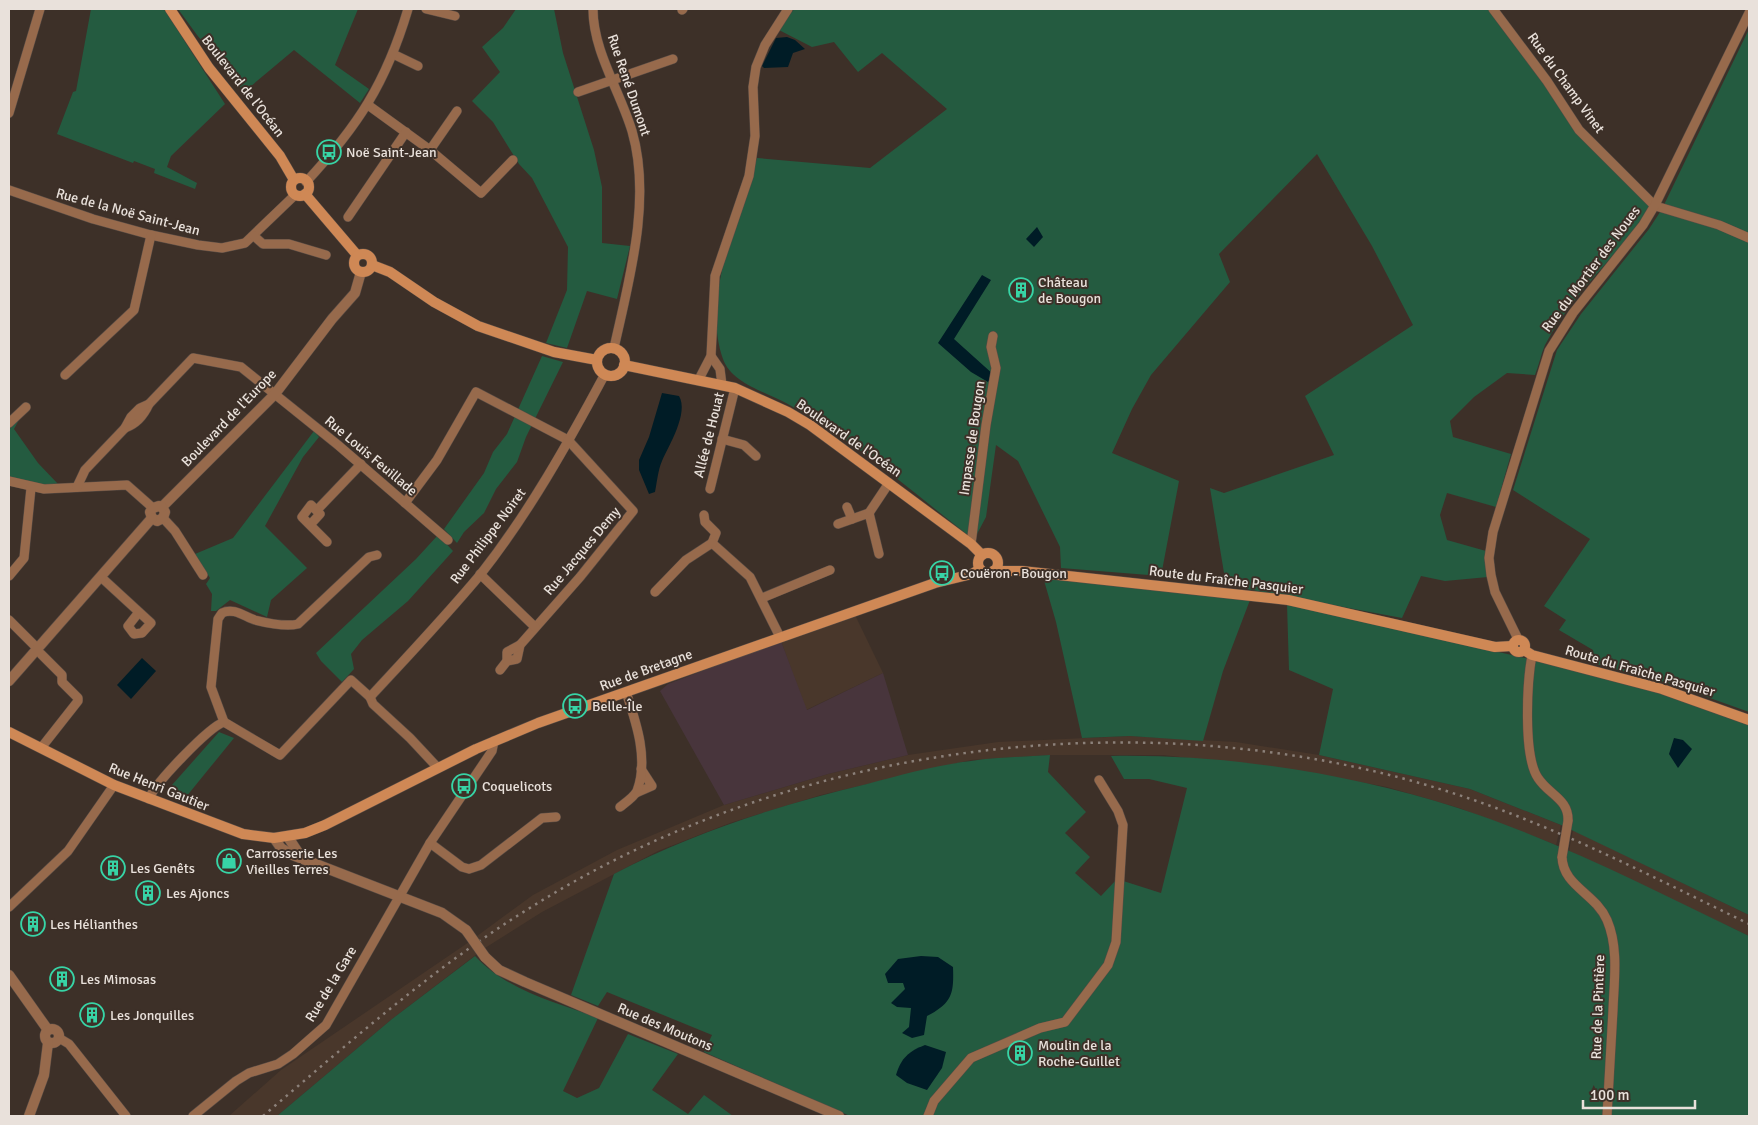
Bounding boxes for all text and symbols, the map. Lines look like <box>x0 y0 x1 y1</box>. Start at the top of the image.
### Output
street label: Rue du Champ Vinet <box>1524 29 1608 137</box>
street label: Boulevard de l'Océan <box>198 32 288 140</box>
street label: Rue René Dumont <box>604 32 654 138</box>
bus stop icon: Noë Saint-Jean <box>316 139 342 165</box>
place label: Noë Saint-Jean <box>346 144 437 161</box>
street label: Rue de la Noë Saint-Jean <box>54 185 202 239</box>
street label: Rue du Mortier des Noues <box>1538 203 1644 335</box>
place label: Château de Bougon <box>1038 274 1101 307</box>
building icon: Château de Bougon <box>1008 277 1034 303</box>
street label: Boulevard de l'Europe <box>178 366 280 470</box>
street label: Impasse de Bougon <box>956 380 988 496</box>
street label: Allée de Houat <box>690 391 728 479</box>
street label: Boulevard de l'Océan <box>793 395 905 481</box>
street label: Rue Louis Feuillade <box>321 412 421 500</box>
street label: Rue Philippe Noiret <box>447 485 530 587</box>
street label: Rue Jacques Demy <box>540 503 624 599</box>
bus stop icon: Couëron - Bougon <box>929 560 955 586</box>
street label: Route du Fraîche Pasquier <box>1148 562 1305 598</box>
place label: Couëron - Bougon <box>960 565 1067 582</box>
street label: Route du Fraîche Pasquier <box>1563 641 1718 701</box>
street label: Rue de Bretagne <box>597 645 695 695</box>
bus stop icon: Belle-Île <box>562 693 588 719</box>
place label: Belle-Île <box>592 698 642 715</box>
street label: Rue Henri Gautier <box>106 759 213 815</box>
bus stop icon: Coquelicots <box>451 773 477 799</box>
place label: Coquelicots <box>482 778 552 795</box>
place label: Carrosserie Les Vieilles Terres <box>246 845 337 878</box>
shop icon: Carrosserie Les Vieilles Terres <box>216 848 242 874</box>
building icon: Les Genêts <box>100 855 126 881</box>
place label: Les Genêts <box>130 860 195 877</box>
building icon: Les Ajoncs <box>135 880 161 906</box>
place label: Les Ajoncs <box>166 885 229 902</box>
building icon: Les Hélianthes <box>20 911 46 937</box>
place label: Les Hélianthes <box>50 916 138 933</box>
street label: Rue de la Gare <box>302 943 360 1025</box>
street label: Rue de la Pintière <box>1588 954 1608 1060</box>
building icon: Les Mimosas <box>49 966 75 992</box>
place label: Les Mimosas <box>80 971 156 988</box>
street label: Rue des Moutons <box>615 999 715 1055</box>
building icon: Les Jonquilles <box>79 1002 105 1028</box>
place label: Les Jonquilles <box>110 1007 194 1024</box>
place label: Moulin de la Roche-Guillet <box>1038 1037 1120 1070</box>
building icon: Moulin de la Roche-Guillet <box>1007 1040 1033 1066</box>
scale bar <box>1583 1078 1696 1110</box>
text: 100 m <box>1590 1086 1630 1104</box>

